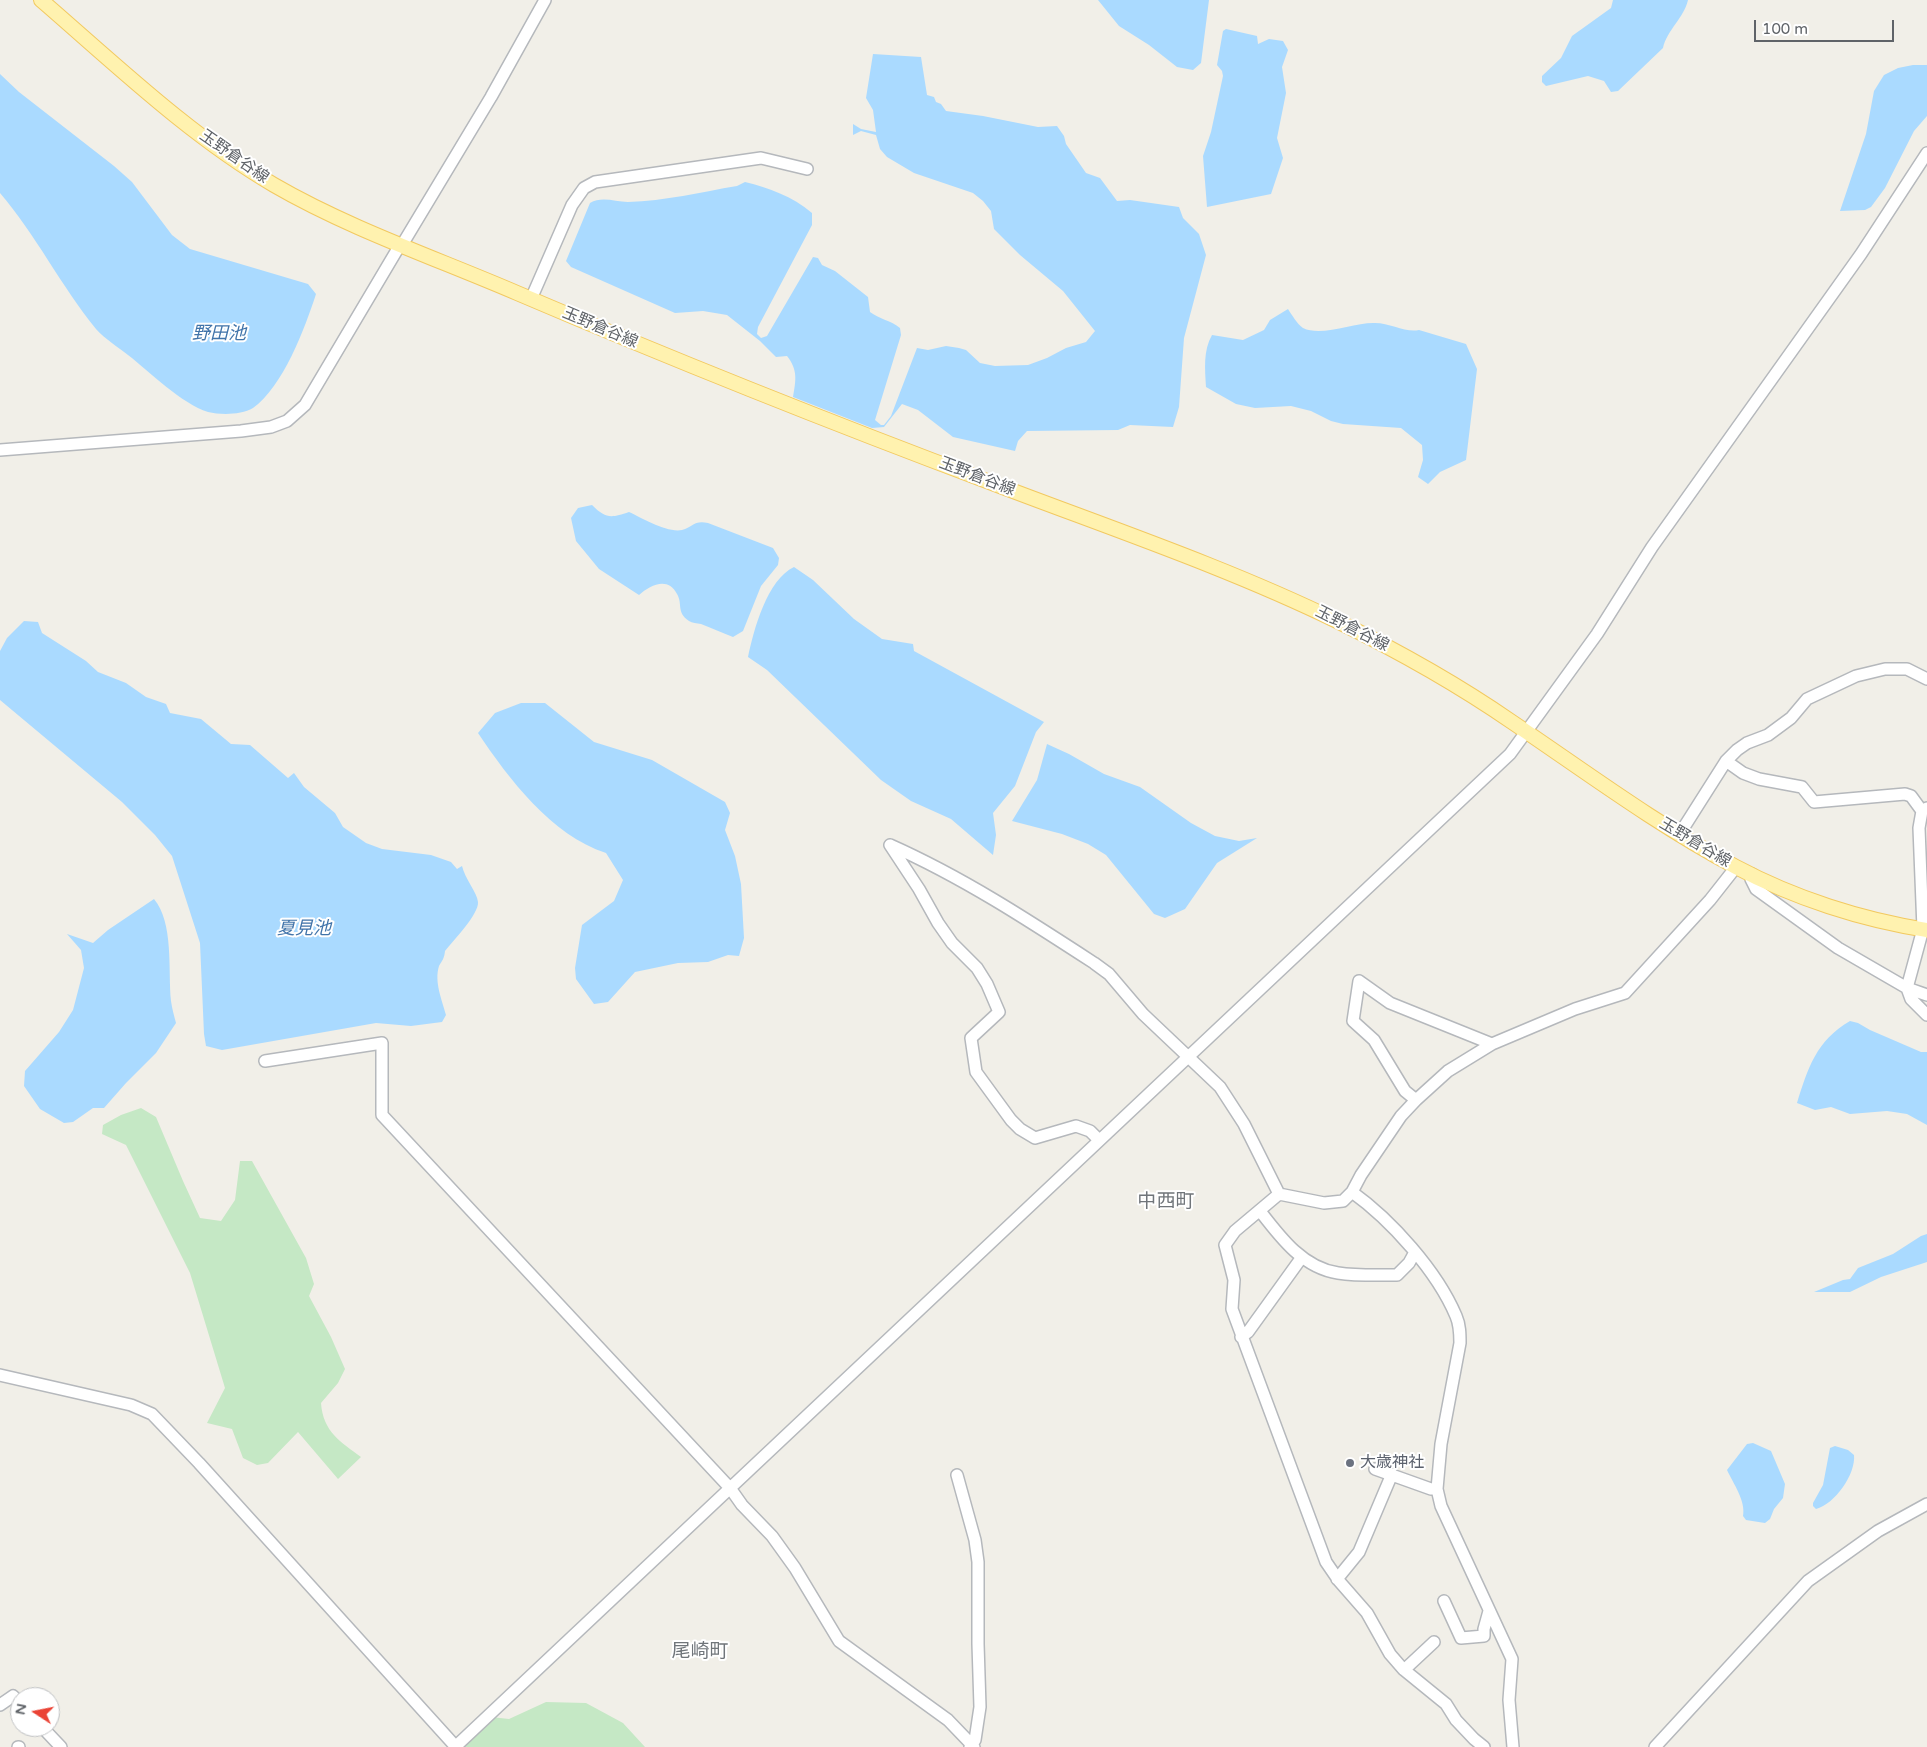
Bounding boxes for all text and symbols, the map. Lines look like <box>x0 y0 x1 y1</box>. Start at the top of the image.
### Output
scale bar <box>1757 10 1897 42</box>
text: 100 m <box>1762 20 1808 38</box>
street label: 玉野倉谷線 <box>196 126 272 188</box>
street label: 玉野倉谷線 <box>559 304 641 352</box>
water label: 野田池 <box>192 323 246 345</box>
street label: 玉野倉谷線 <box>936 454 1018 500</box>
street label: 玉野倉谷線 <box>1312 602 1392 656</box>
street label: 玉野倉谷線 <box>1656 814 1734 872</box>
water label: 夏見池 <box>277 918 331 940</box>
district label: 中西町 <box>1138 1191 1194 1213</box>
place label: 大歳神社 <box>1360 1453 1424 1473</box>
marker: 大歳神社 <box>1344 1457 1356 1469</box>
district label: 尾崎町 <box>672 1641 728 1663</box>
north arrow <box>10 1687 60 1737</box>
text: N <box>11 1702 30 1716</box>

